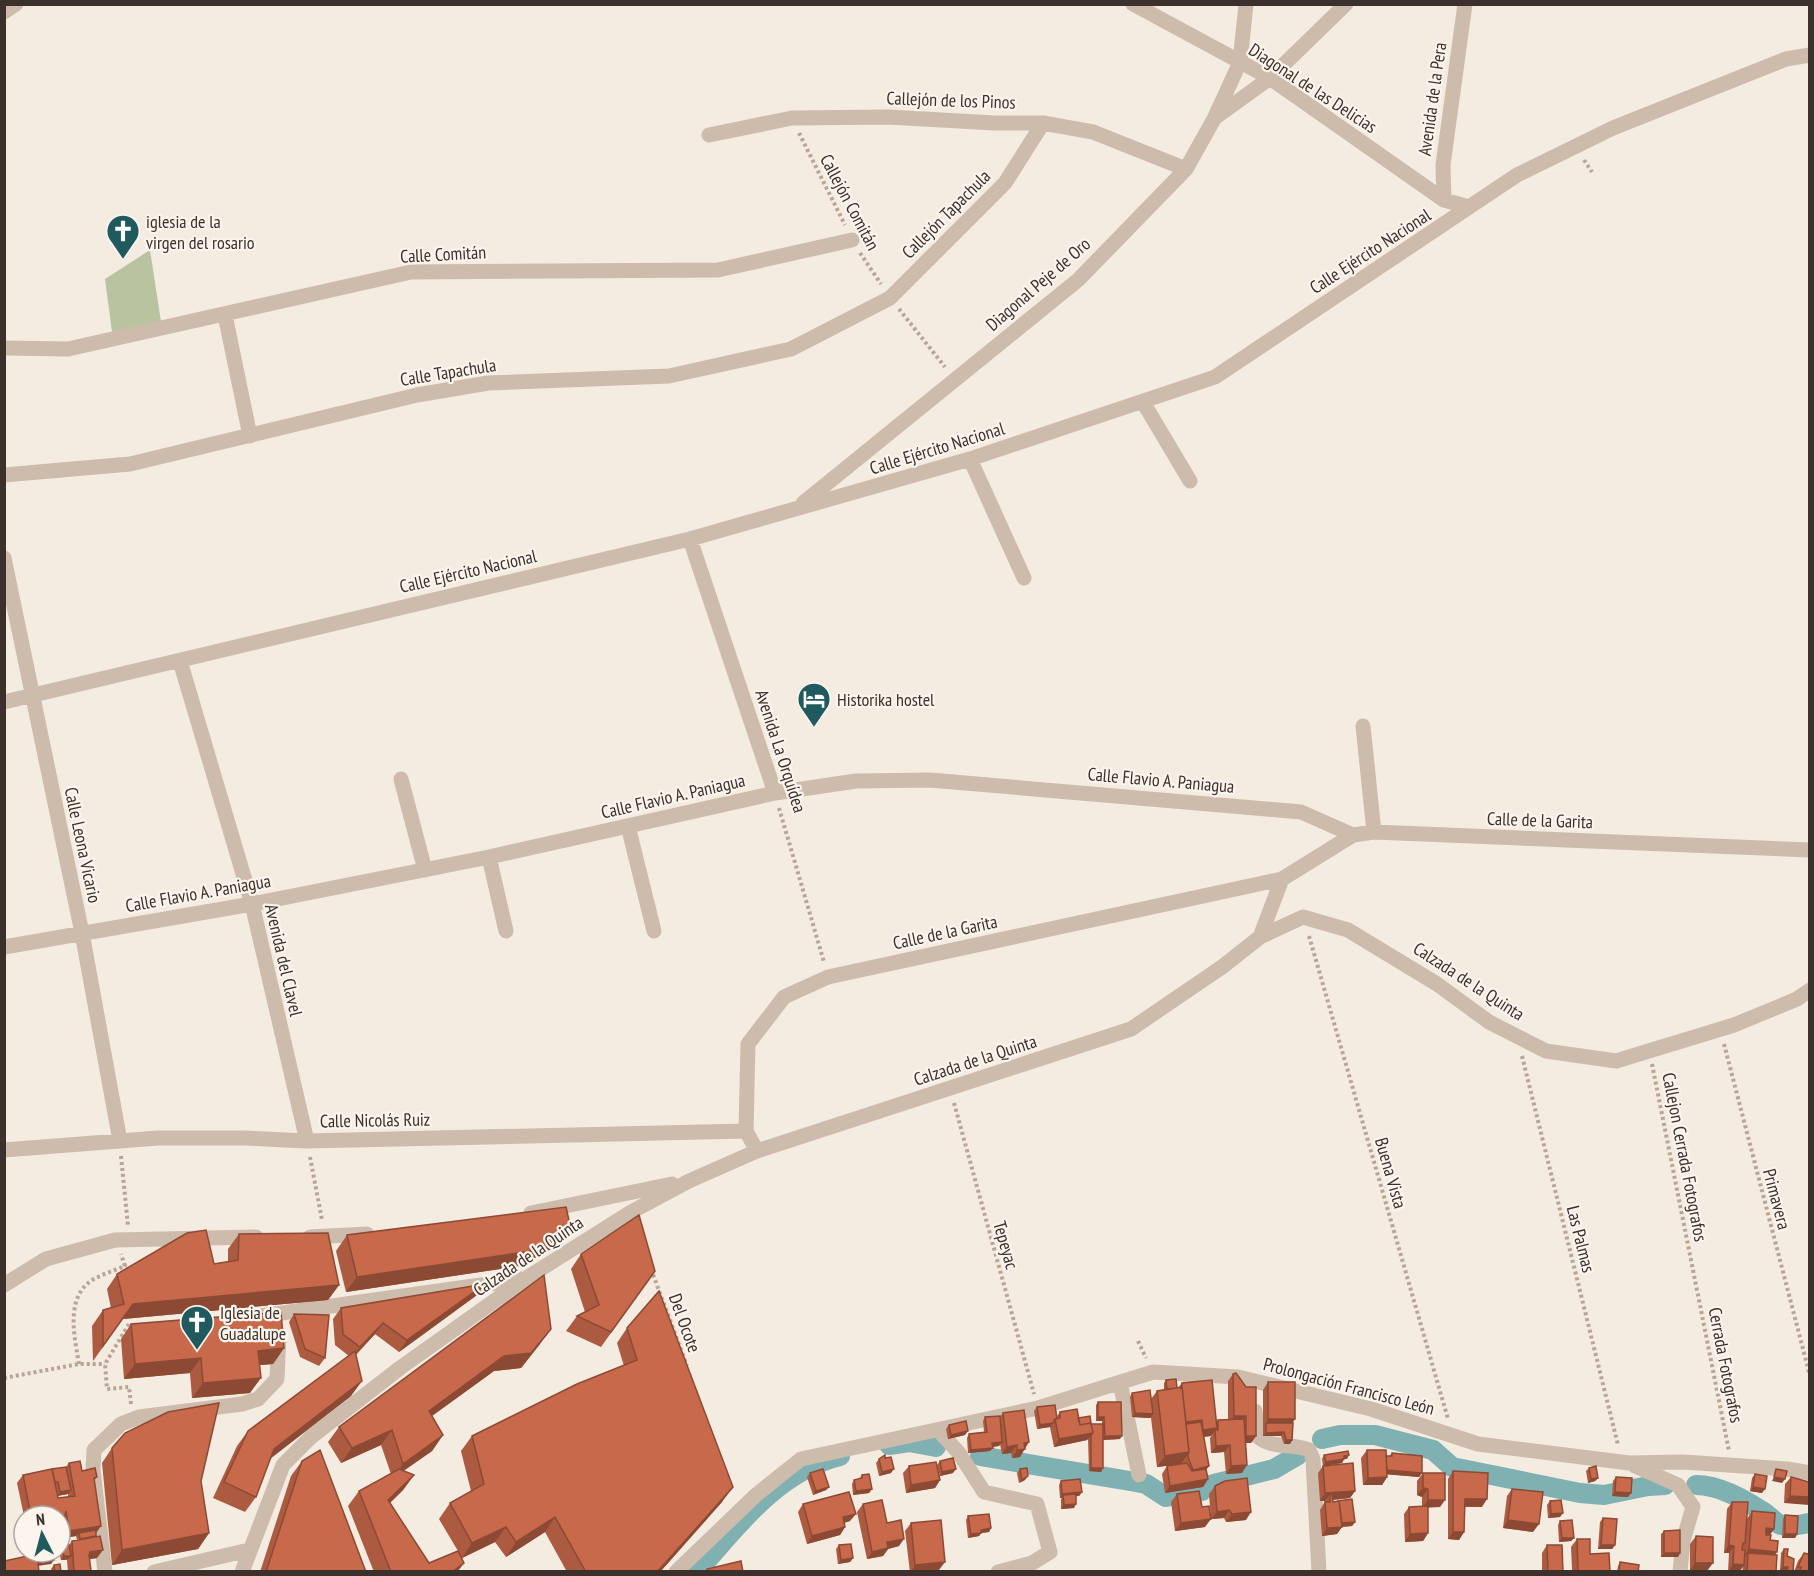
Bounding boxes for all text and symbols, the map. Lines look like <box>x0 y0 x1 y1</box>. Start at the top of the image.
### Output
street label: Diagonal de las Delicias <box>1245 38 1381 138</box>
street label: Avenida de la Pera <box>1413 41 1451 157</box>
street label: Callejón de los Pinos <box>886 86 1016 114</box>
street label: Callejón Comitán <box>815 150 885 254</box>
street label: Callejón Tapachula <box>897 165 995 263</box>
street label: Calle Ejército Nacional <box>1305 203 1436 299</box>
place label: iglesia de la virgen del rosario <box>146 210 255 254</box>
church icon: iglesia de la virgen del rosario <box>105 213 141 260</box>
street label: Diagonal Peje de Oro <box>981 232 1095 336</box>
street label: Calle Comitán <box>399 240 487 268</box>
street label: Calle Tapachula <box>398 353 498 391</box>
street label: Calle Ejército Nacional <box>867 416 1008 479</box>
street label: Calle Ejército Nacional <box>397 544 539 598</box>
hotel icon: Historika hostel <box>796 681 832 728</box>
street label: Avenida La Orquídea <box>750 687 812 815</box>
place label: Historika hostel <box>837 688 935 711</box>
street label: Calle Flavio A. Paniagua <box>1087 762 1235 798</box>
street label: Calle Flavio A. Paniagua <box>599 768 747 824</box>
street label: Calle Leona Vicario <box>60 785 107 905</box>
street label: Calle de la Garita <box>1487 807 1593 833</box>
street label: Calle Flavio A. Paniagua <box>124 869 272 917</box>
street label: Avenida del Clavel <box>260 902 308 1019</box>
street label: Calle de la Garita <box>891 910 999 954</box>
street label: Calzada de la Quinta <box>1409 937 1529 1025</box>
street label: Calzada de la Quinta <box>911 1029 1039 1091</box>
street label: Callejon Cerrada Fotografos <box>1657 1071 1713 1243</box>
street label: Calle Nicolás Ruiz <box>320 1108 430 1132</box>
street label: Buena Vista <box>1370 1135 1412 1211</box>
street label: Primavera <box>1758 1166 1796 1232</box>
street label: Las Palmas <box>1562 1203 1600 1275</box>
street label: Calzada de la Quinta <box>469 1211 587 1301</box>
street label: Tepeyac <box>988 1218 1024 1272</box>
street label: Del Ocote <box>664 1290 706 1356</box>
place label: Iglesia de Guadalupe <box>220 1301 286 1345</box>
church icon: Iglesia de Guadalupe <box>179 1304 215 1351</box>
street label: Cerrada Fotografos <box>1704 1305 1748 1425</box>
street label: Prolongación Francisco León <box>1261 1352 1437 1420</box>
north arrow <box>12 1504 72 1564</box>
text: N <box>35 1509 46 1529</box>

